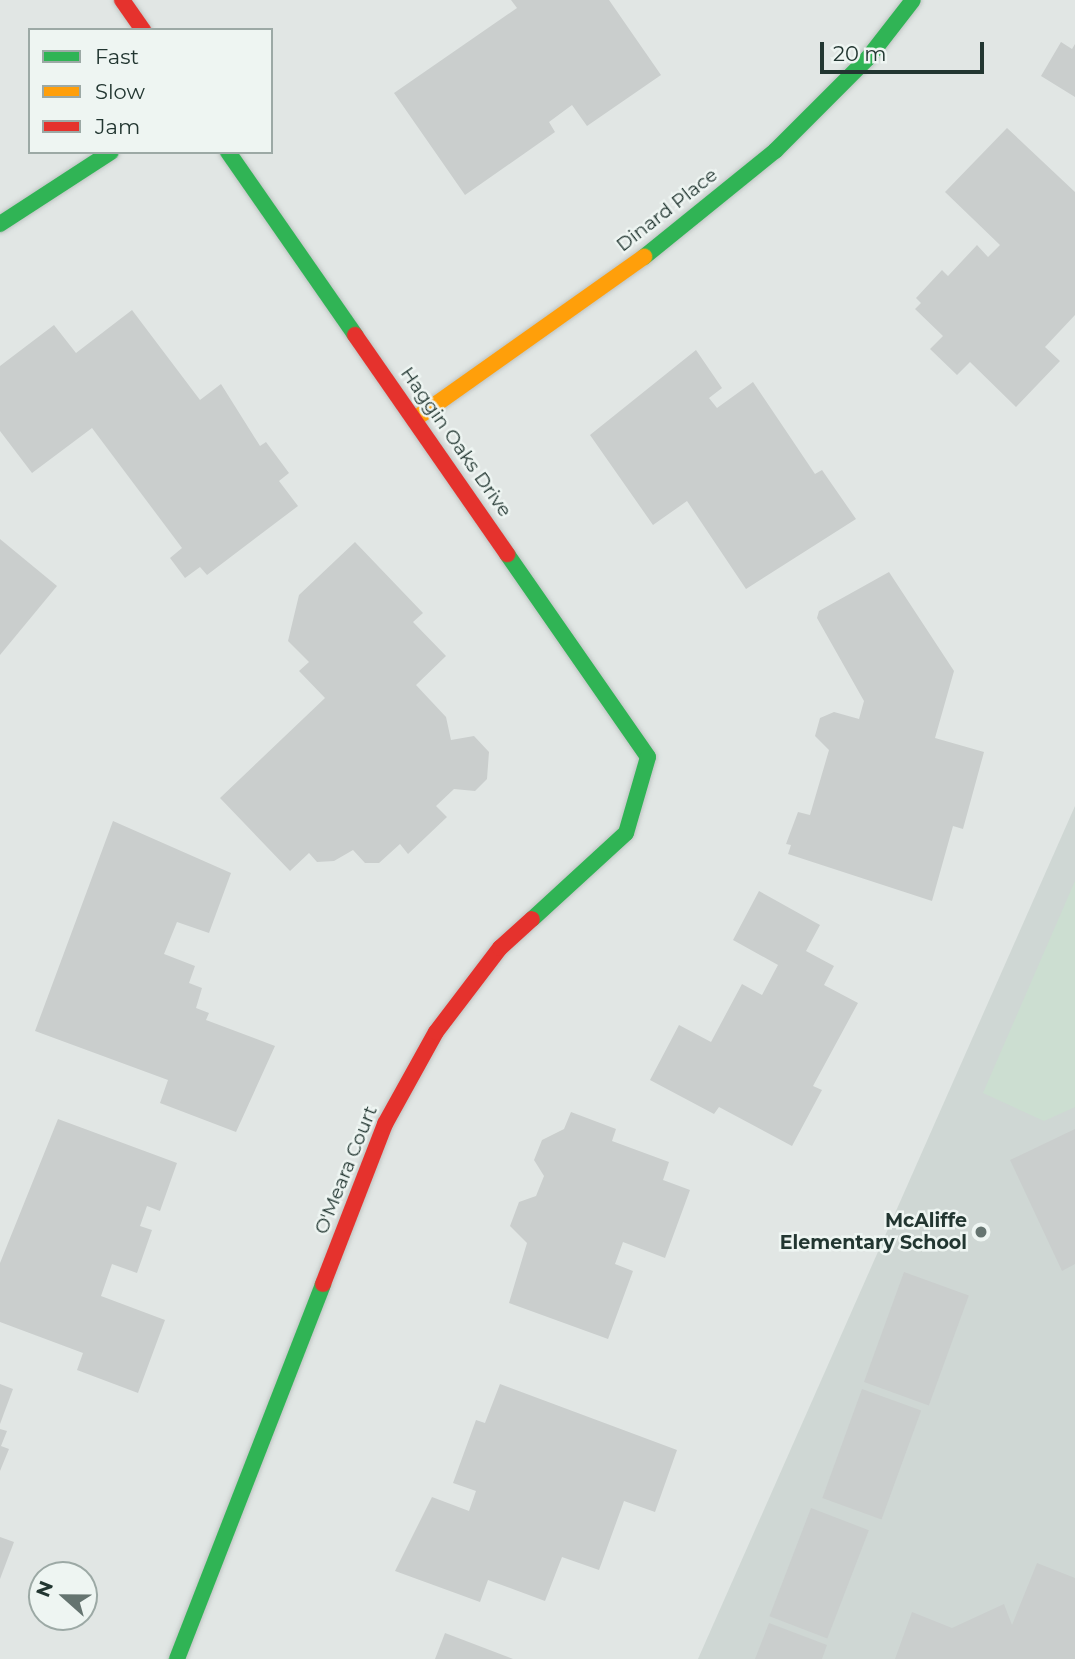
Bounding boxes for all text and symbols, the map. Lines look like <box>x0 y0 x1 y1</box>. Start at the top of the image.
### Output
legend <box>28 28 273 154</box>
scale bar <box>823 28 988 72</box>
text: 20 m <box>833 41 887 66</box>
text: Fast <box>95 44 139 69</box>
text: Slow <box>95 79 145 104</box>
text: Jam <box>95 114 140 139</box>
street label: Dinard Place <box>612 163 722 257</box>
street label: Haggin Oaks Drive <box>396 363 516 521</box>
street label: O'Meara Court <box>310 1103 382 1237</box>
place label: McAliffe Elementary School <box>780 1210 967 1254</box>
marker: McAliffe Elementary School <box>973 1224 989 1240</box>
north arrow <box>28 1561 98 1631</box>
text: N <box>31 1578 58 1600</box>

